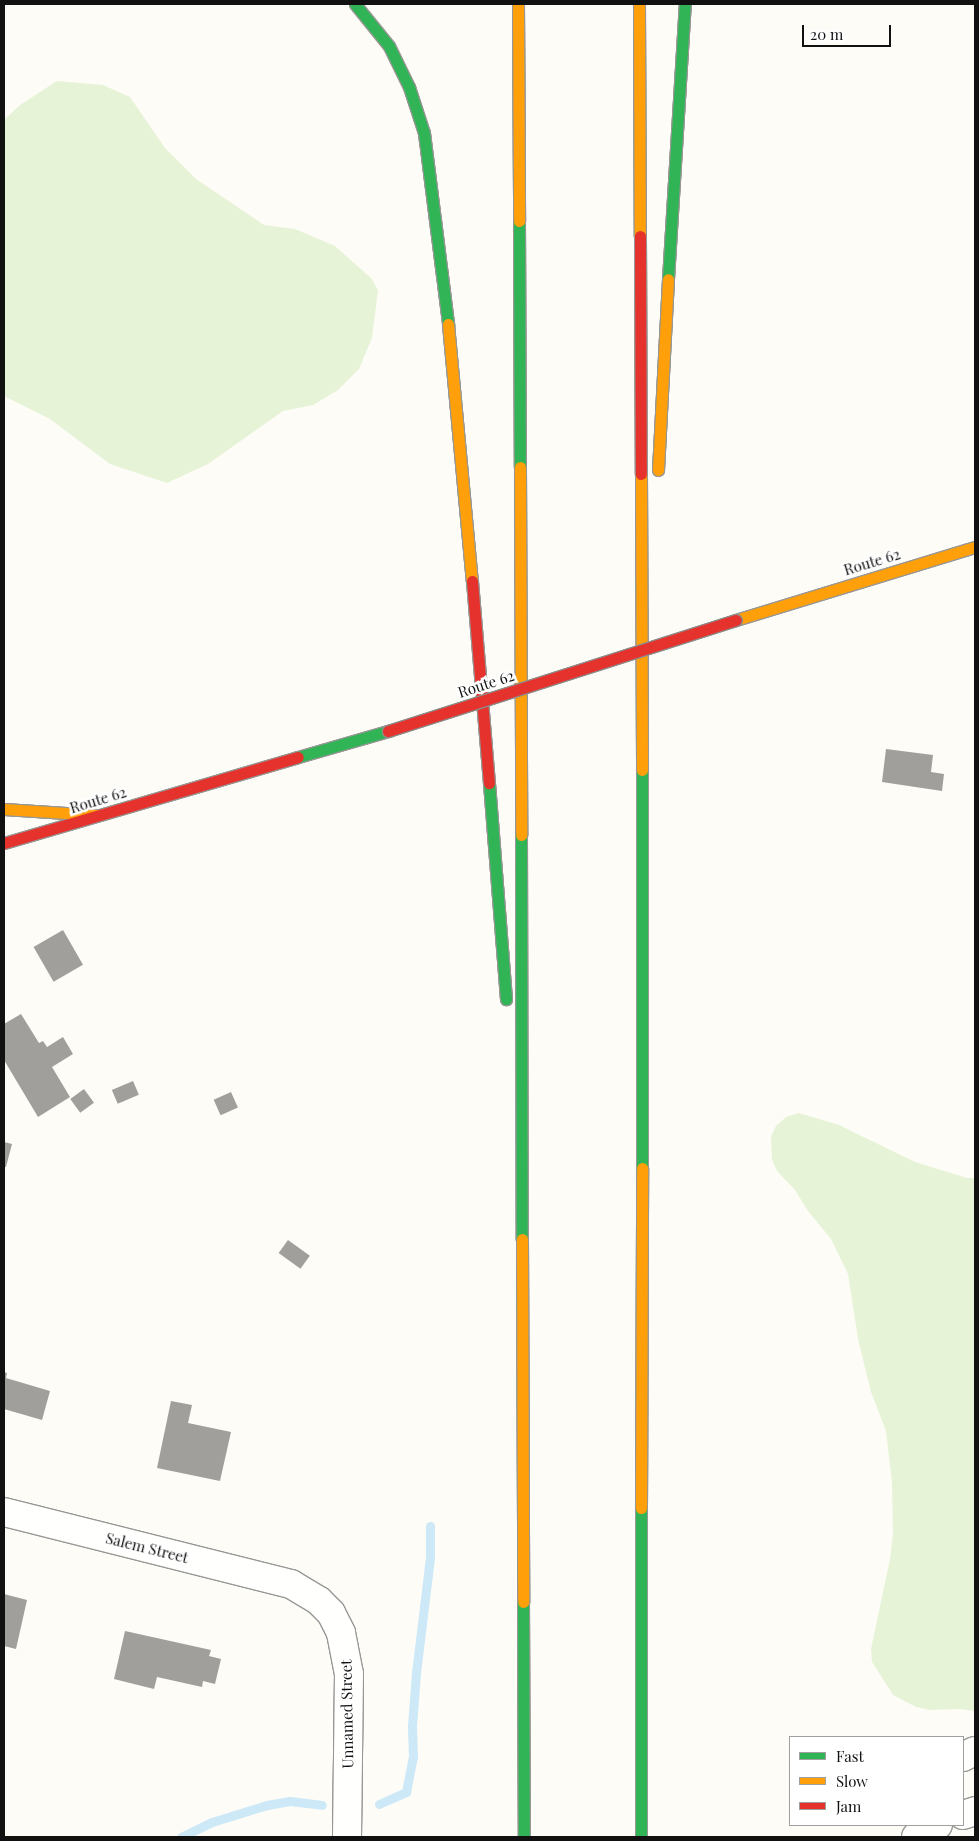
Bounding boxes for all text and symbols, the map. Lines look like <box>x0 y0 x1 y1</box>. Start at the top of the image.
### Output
scale bar <box>804 15 893 47</box>
text: 20 m <box>810 24 843 44</box>
street label: Route 62 <box>842 545 902 579</box>
street label: Route 62 <box>456 666 516 702</box>
street label: Route 62 <box>68 783 128 817</box>
street label: Salem Street <box>104 1529 190 1567</box>
street label: Unnamed Street <box>337 1659 357 1769</box>
legend <box>789 1736 964 1826</box>
text: Fast <box>836 1746 864 1766</box>
text: Slow <box>836 1771 868 1791</box>
text: Jam <box>836 1796 861 1816</box>

